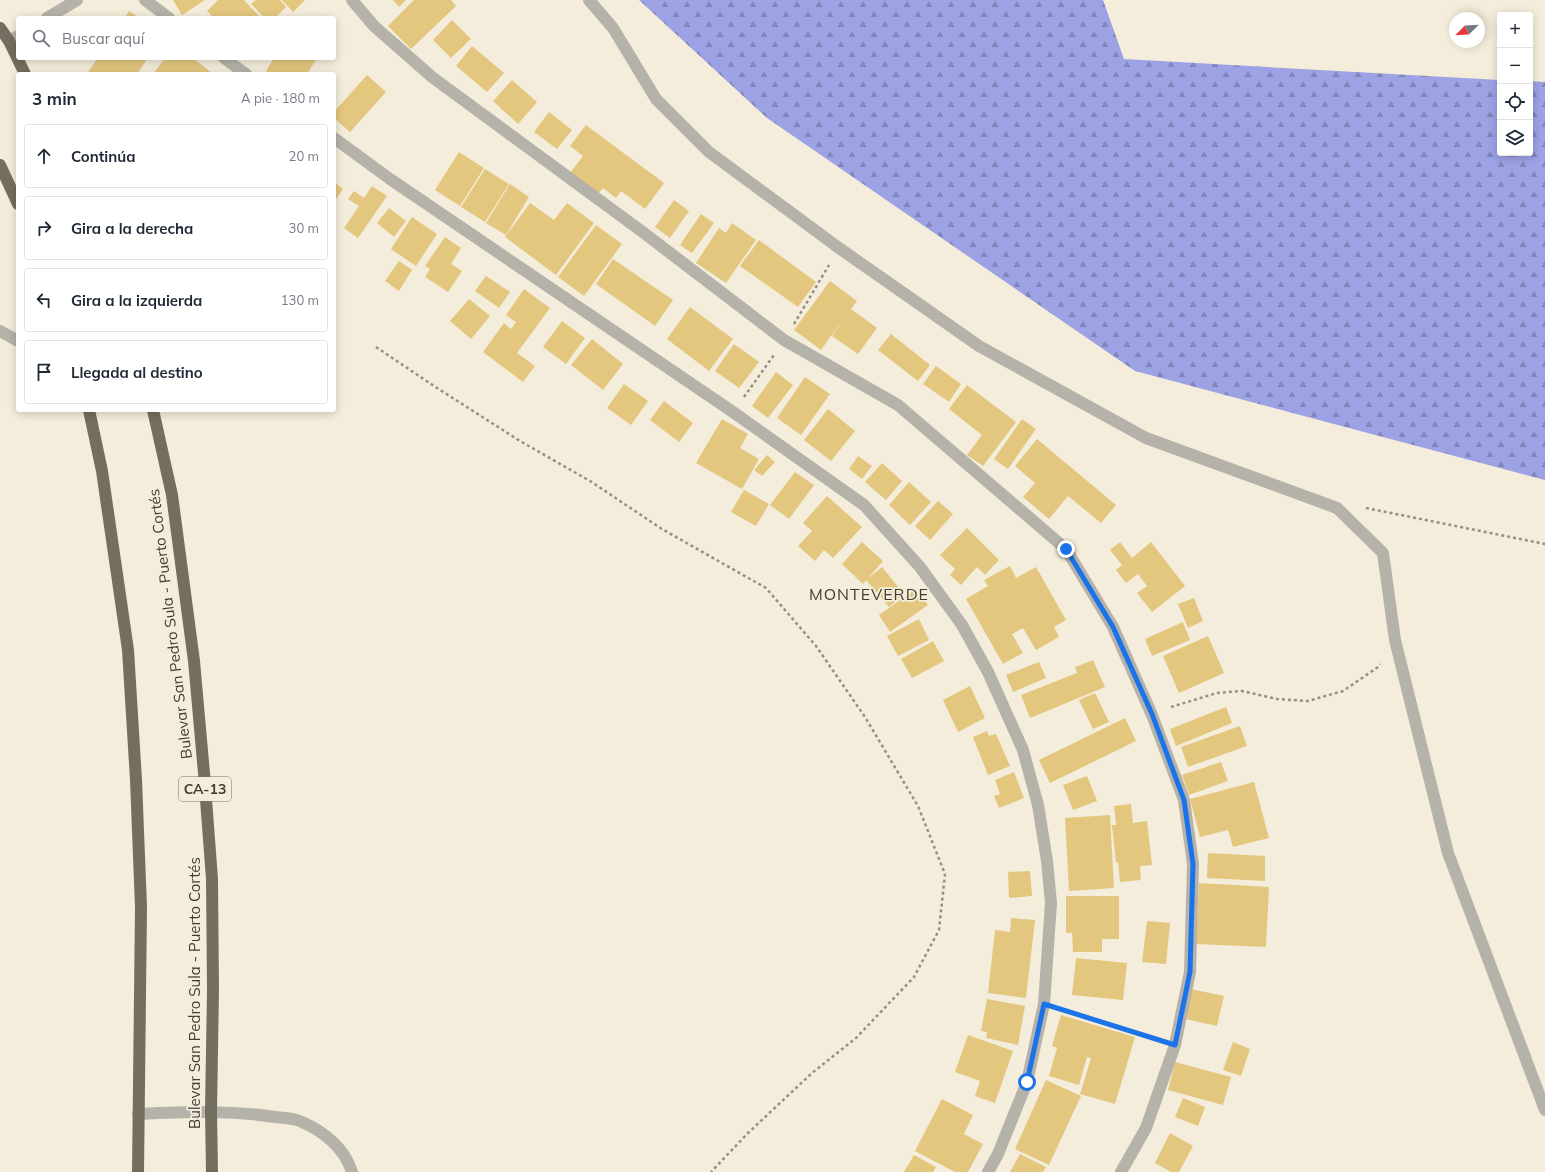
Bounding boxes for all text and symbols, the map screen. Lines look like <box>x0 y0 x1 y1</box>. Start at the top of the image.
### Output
north arrow <box>1449 12 1485 48</box>
map controls <box>1497 12 1533 156</box>
button: + <box>1497 12 1533 48</box>
search box <box>16 16 336 60</box>
icon: search <box>30 27 52 49</box>
text: Buscar aquí <box>62 29 144 48</box>
button: − <box>1497 48 1533 84</box>
button: locate <box>1497 84 1533 120</box>
text: 3 min <box>32 88 77 109</box>
text: A pie · 180 m <box>241 90 320 106</box>
button: layers <box>1497 120 1533 156</box>
icon: ahead <box>33 145 55 167</box>
text: Continúa <box>71 147 136 166</box>
text: 20 m <box>289 148 319 164</box>
icon: right <box>33 217 55 239</box>
text: Gira a la derecha <box>71 219 193 238</box>
text: 30 m <box>289 220 319 236</box>
icon: left <box>33 289 55 311</box>
text: Gira a la izquierda <box>71 291 202 310</box>
text: 130 m <box>281 292 319 308</box>
icon: arrive <box>33 361 55 383</box>
text: Llegada al destino <box>71 363 203 382</box>
street label: Bulevar San Pedro Sula - Puerto Cortés <box>144 488 196 760</box>
route end <box>1057 540 1075 558</box>
district label: MONTEVERDE <box>809 584 929 604</box>
road number: CA-13 <box>179 777 231 801</box>
street label: Bulevar San Pedro Sula - Puerto Cortés <box>185 857 204 1129</box>
route start <box>1018 1073 1036 1091</box>

